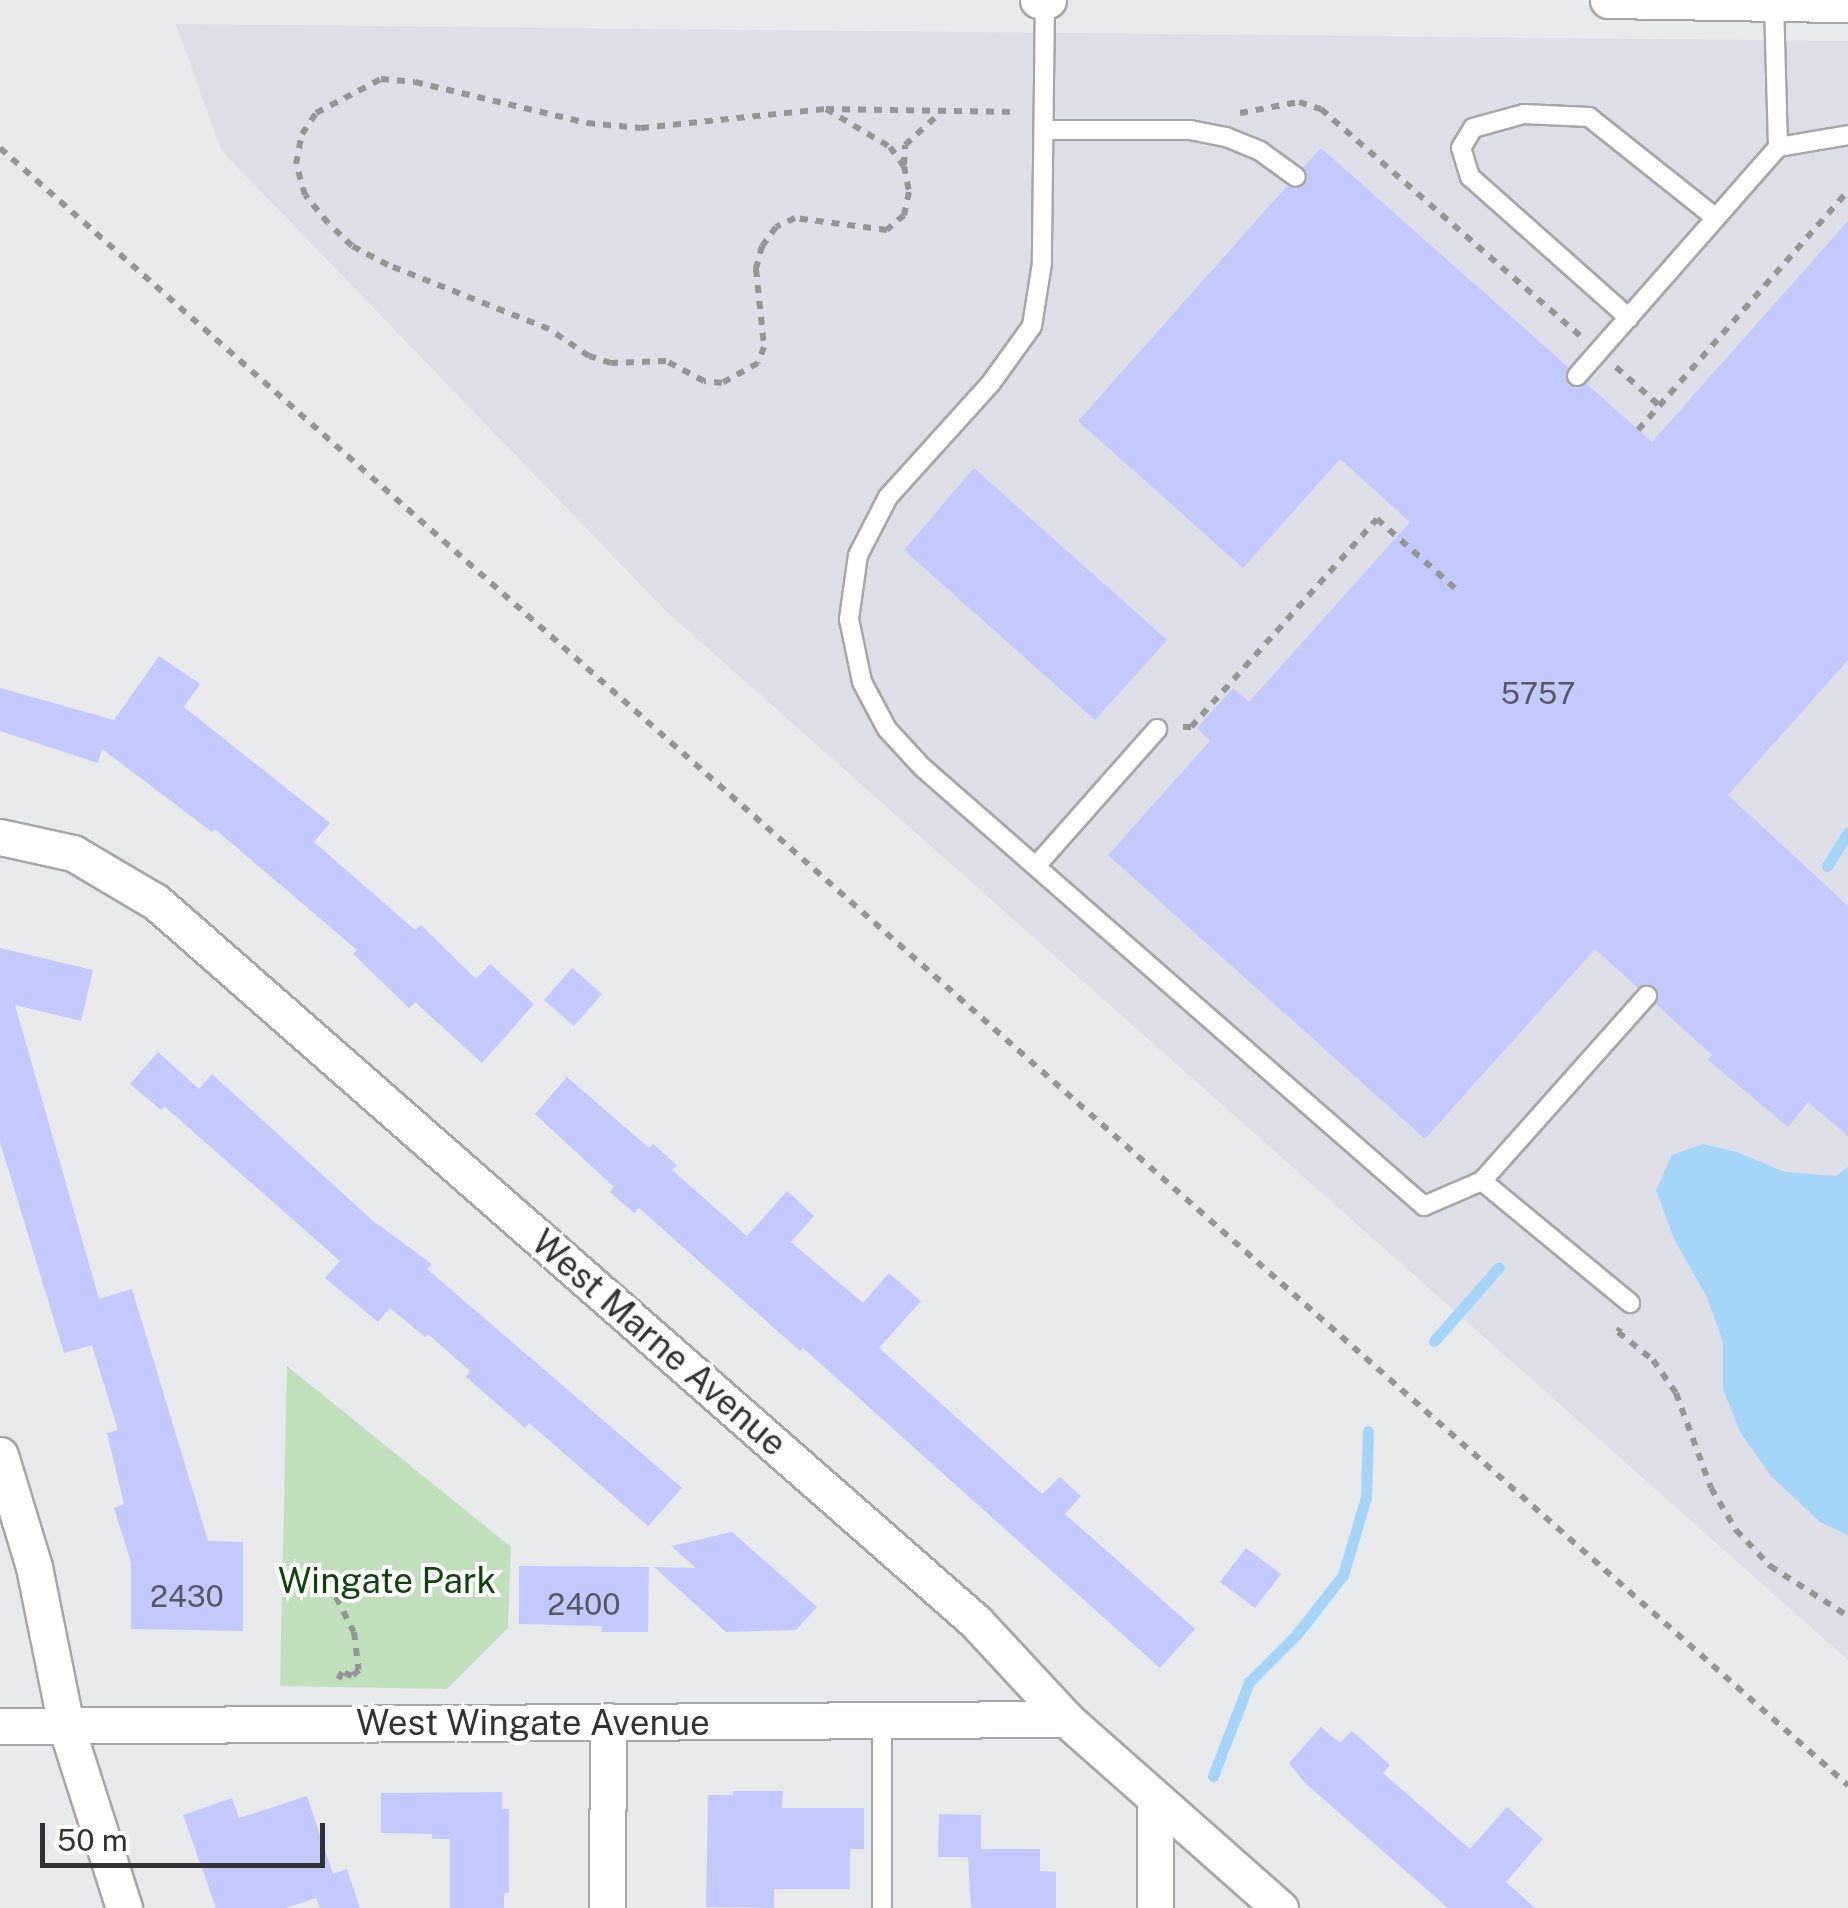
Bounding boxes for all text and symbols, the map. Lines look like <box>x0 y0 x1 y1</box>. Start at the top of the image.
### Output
house number: 5757 <box>1501 675 1575 711</box>
street label: West Marne Avenue <box>523 1221 795 1465</box>
park label: Wingate Park <box>278 1560 496 1602</box>
house number: 2430 <box>150 1578 224 1614</box>
house number: 2400 <box>547 1586 621 1622</box>
street label: West Wingate Avenue <box>356 1702 710 1744</box>
scale bar <box>45 1803 330 1865</box>
text: 50 m <box>57 1822 128 1858</box>

